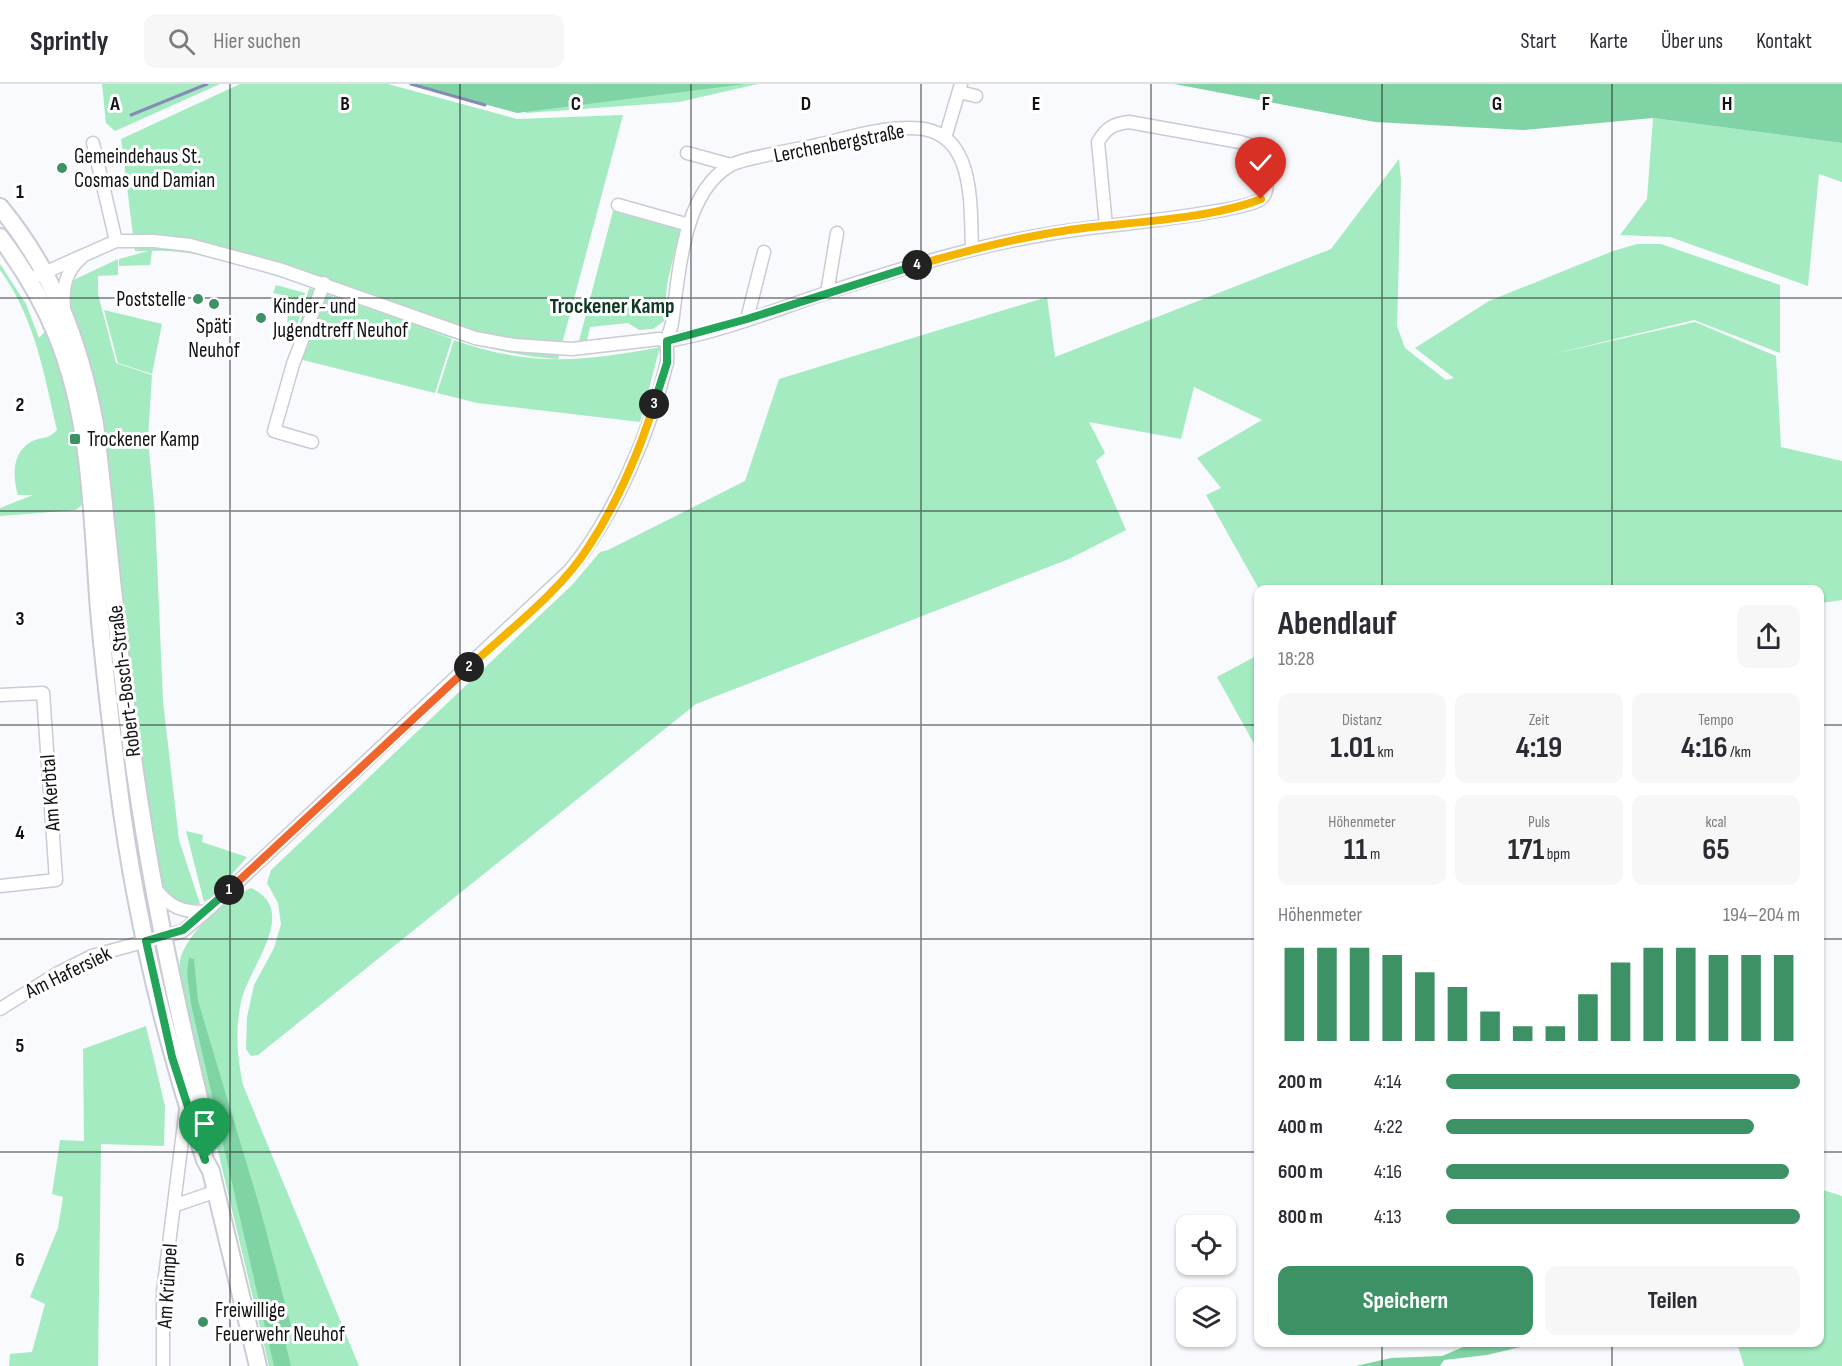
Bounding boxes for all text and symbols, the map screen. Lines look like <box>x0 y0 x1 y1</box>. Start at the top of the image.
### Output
search box <box>144 14 564 68</box>
text: Sprintly <box>30 25 108 58</box>
icon: search <box>165 25 198 58</box>
text: Hier suchen <box>213 28 301 55</box>
text: Start <box>1520 29 1557 54</box>
text: Karte <box>1590 29 1628 54</box>
text: Über uns <box>1661 29 1723 54</box>
text: Kontakt <box>1756 29 1812 54</box>
text: A <box>109 92 120 116</box>
text: B <box>340 92 350 116</box>
text: C <box>571 92 581 116</box>
text: D <box>801 92 811 116</box>
text: E <box>1032 92 1040 116</box>
text: F <box>1262 92 1270 116</box>
text: G <box>1492 92 1502 116</box>
text: H <box>1722 92 1732 116</box>
street label: Lerchenbergstraße <box>772 119 906 168</box>
pin <box>1235 137 1286 199</box>
place label: Gemeindehaus St. Cosmas und Damian <box>74 144 215 193</box>
icon: check <box>1244 146 1277 179</box>
marker: Gemeindehaus St. Cosmas und Damian <box>55 161 69 175</box>
text: 1 <box>16 180 24 204</box>
pin: 4 <box>902 250 932 280</box>
text: 4 <box>913 255 921 274</box>
place label: Poststelle <box>116 287 186 312</box>
marker: Poststelle <box>191 292 205 306</box>
district label: Trockener Kamp <box>549 293 675 320</box>
place label: Kinder- und Jugendtreff Neuhof <box>272 294 409 343</box>
marker: Späti Neuhof <box>207 297 221 311</box>
marker: Kinder- und Jugendtreff Neuhof <box>254 311 268 325</box>
place label: Späti Neuhof <box>188 314 241 363</box>
pin: 3 <box>639 389 669 419</box>
text: 2 <box>16 393 24 417</box>
text: 3 <box>650 394 658 413</box>
place label: Trockener Kamp <box>87 427 199 452</box>
marker: Trockener Kamp <box>68 432 82 446</box>
street label: Robert-Bosch-Straße <box>103 604 146 758</box>
text: Abendlauf <box>1278 604 1396 644</box>
button: share <box>1737 605 1800 668</box>
text: 3 <box>16 607 25 631</box>
text: 18:28 <box>1278 647 1315 671</box>
pin: 2 <box>454 652 484 682</box>
text: 2 <box>465 657 473 676</box>
text: Distanz <box>1342 711 1382 730</box>
text: Zeit <box>1529 711 1549 730</box>
text: Tempo <box>1698 711 1734 730</box>
text: 1.01 <box>1330 730 1375 766</box>
text: 4:19 <box>1516 730 1562 766</box>
text: 4:16 <box>1681 730 1728 766</box>
text: km <box>1375 743 1394 762</box>
text: /km <box>1728 743 1751 762</box>
street label: Am Kerbtal <box>35 754 66 833</box>
text: Höhenmeter <box>1328 813 1396 832</box>
text: Puls <box>1528 813 1550 832</box>
text: kcal <box>1705 813 1727 832</box>
text: 4 <box>15 821 25 845</box>
text: 11 <box>1344 832 1367 868</box>
text: 171 <box>1508 832 1544 868</box>
text: 65 <box>1702 832 1730 868</box>
text: m <box>1367 845 1380 864</box>
text: bpm <box>1544 845 1570 864</box>
pin: 1 <box>214 875 244 905</box>
text: 1 <box>226 880 232 899</box>
text: Höhenmeter <box>1278 903 1362 927</box>
text: 194–204 m <box>1723 903 1800 927</box>
street label: Am Hafersiek <box>20 941 115 1004</box>
text: 5 <box>16 1034 25 1058</box>
text: 200 m <box>1278 1070 1322 1094</box>
text: 4:14 <box>1374 1070 1402 1094</box>
pin <box>179 1098 230 1160</box>
icon: arrive <box>188 1107 221 1140</box>
text: 400 m <box>1278 1115 1323 1139</box>
text: 4:22 <box>1374 1115 1403 1139</box>
text: 600 m <box>1278 1160 1323 1184</box>
text: 4:16 <box>1374 1160 1402 1184</box>
text: 800 m <box>1278 1205 1323 1229</box>
text: 4:13 <box>1374 1205 1402 1229</box>
map controls <box>1176 1215 1236 1347</box>
button: locate <box>1176 1215 1236 1275</box>
street label: Am Krümpel <box>152 1243 183 1330</box>
text: 6 <box>15 1248 25 1272</box>
button: Speichern <box>1278 1266 1533 1335</box>
button: Teilen <box>1545 1266 1800 1335</box>
button: layers <box>1176 1287 1236 1347</box>
place label: Freiwillige Feuerwehr Neuhof <box>215 1298 346 1347</box>
marker: Freiwillige Feuerwehr Neuhof <box>196 1315 210 1329</box>

